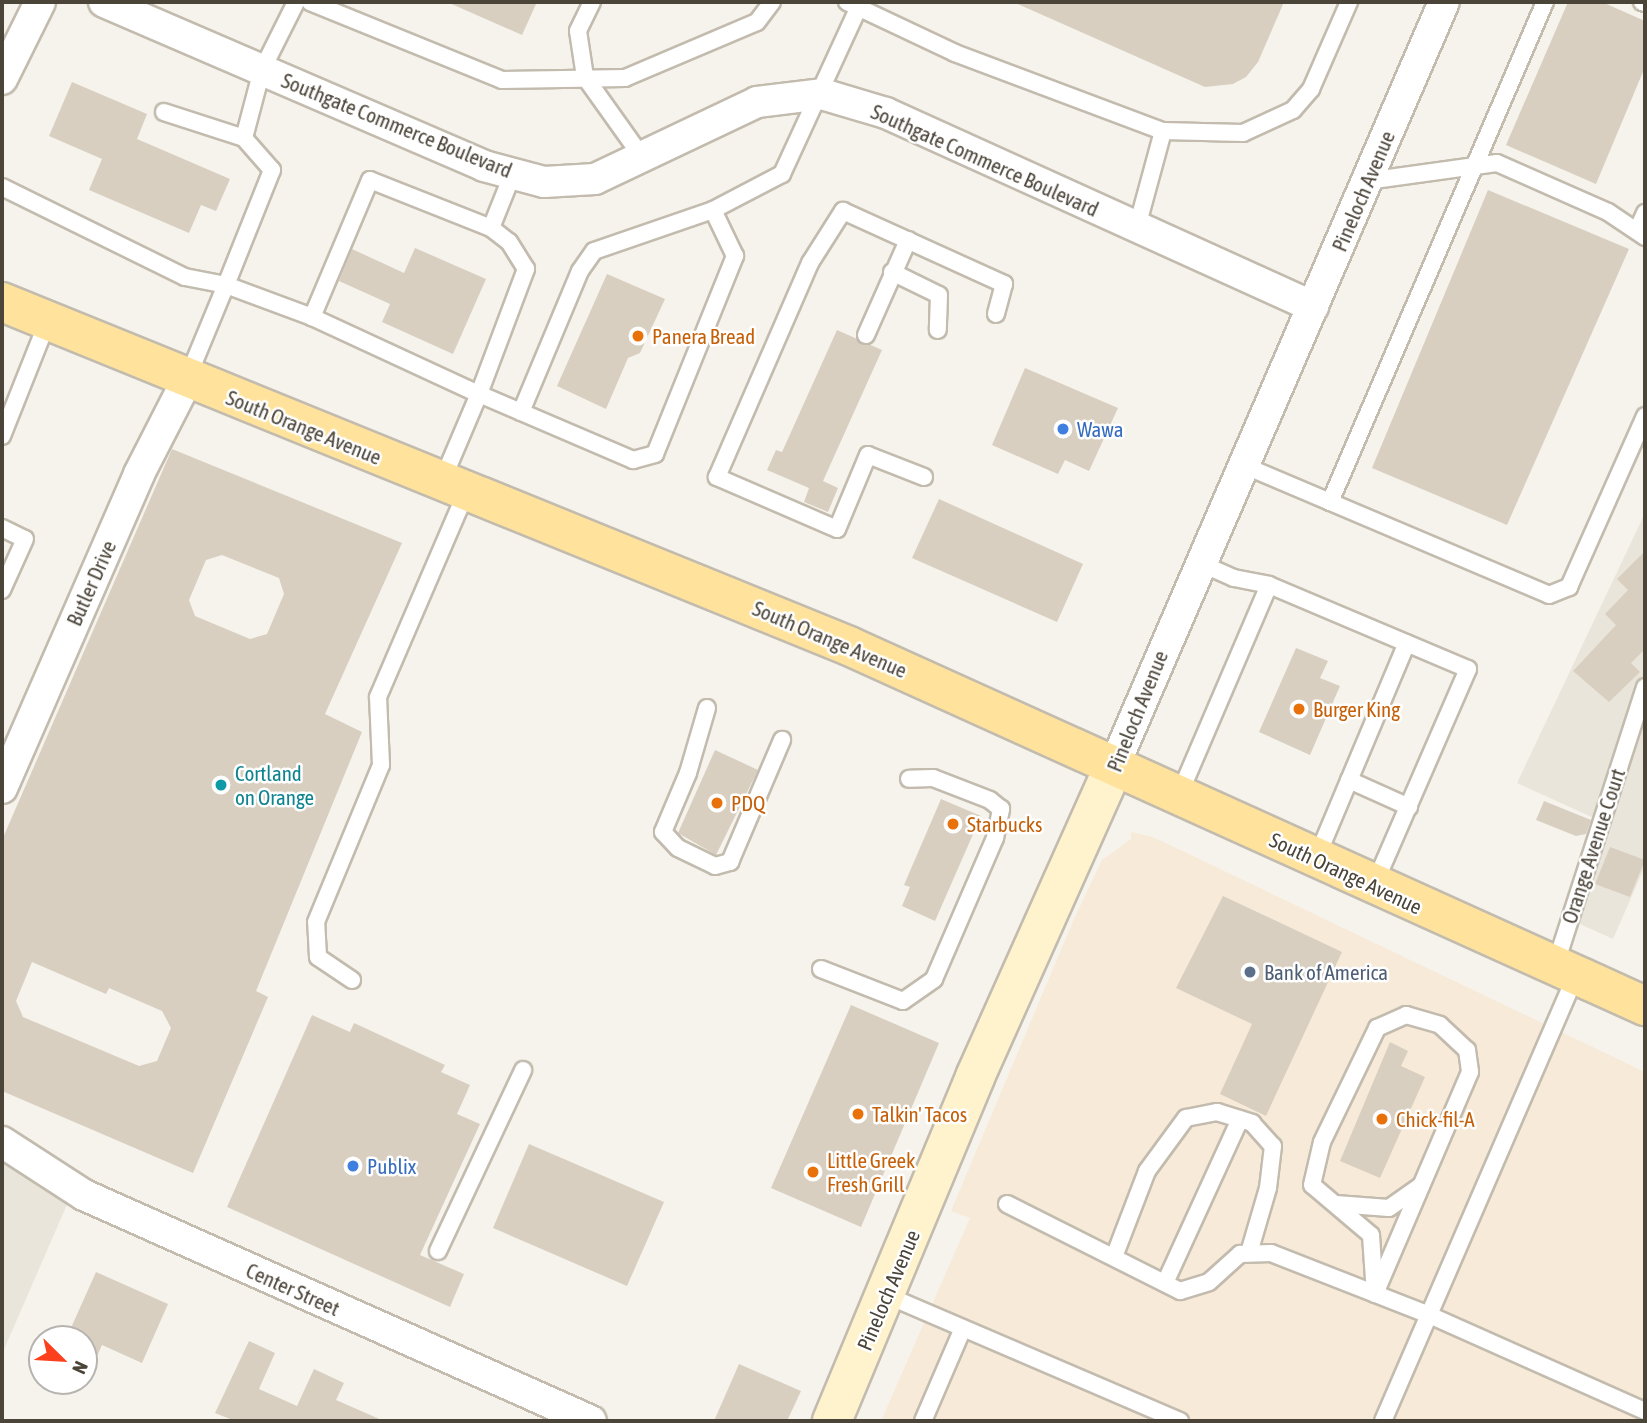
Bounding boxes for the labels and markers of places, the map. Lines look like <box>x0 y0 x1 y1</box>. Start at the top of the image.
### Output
place label: Panera Bread <box>652 323 755 349</box>
marker: Panera Bread <box>630 328 646 344</box>
place label: Wawa <box>1077 416 1123 442</box>
marker: Wawa <box>1055 421 1071 437</box>
place label: Burger King <box>1313 696 1400 722</box>
marker: Burger King <box>1291 701 1307 717</box>
place label: Cortland on Orange <box>235 760 314 810</box>
marker: Cortland on Orange <box>213 777 229 793</box>
place label: PDQ <box>731 790 765 816</box>
marker: PDQ <box>709 795 725 811</box>
place label: Starbucks <box>967 811 1042 837</box>
marker: Starbucks <box>945 816 961 832</box>
place label: Bank of America <box>1264 959 1388 985</box>
marker: Bank of America <box>1242 964 1258 980</box>
place label: Talkin' Tacos <box>872 1101 967 1127</box>
marker: Talkin' Tacos <box>850 1106 866 1122</box>
place label: Chick-fil-A <box>1396 1106 1474 1132</box>
marker: Chick-fil-A <box>1374 1111 1390 1127</box>
place label: Little Greek Fresh Grill <box>827 1147 915 1197</box>
place label: Publix <box>367 1153 416 1179</box>
marker: Publix <box>345 1158 361 1174</box>
marker: Little Greek Fresh Grill <box>805 1164 821 1180</box>

